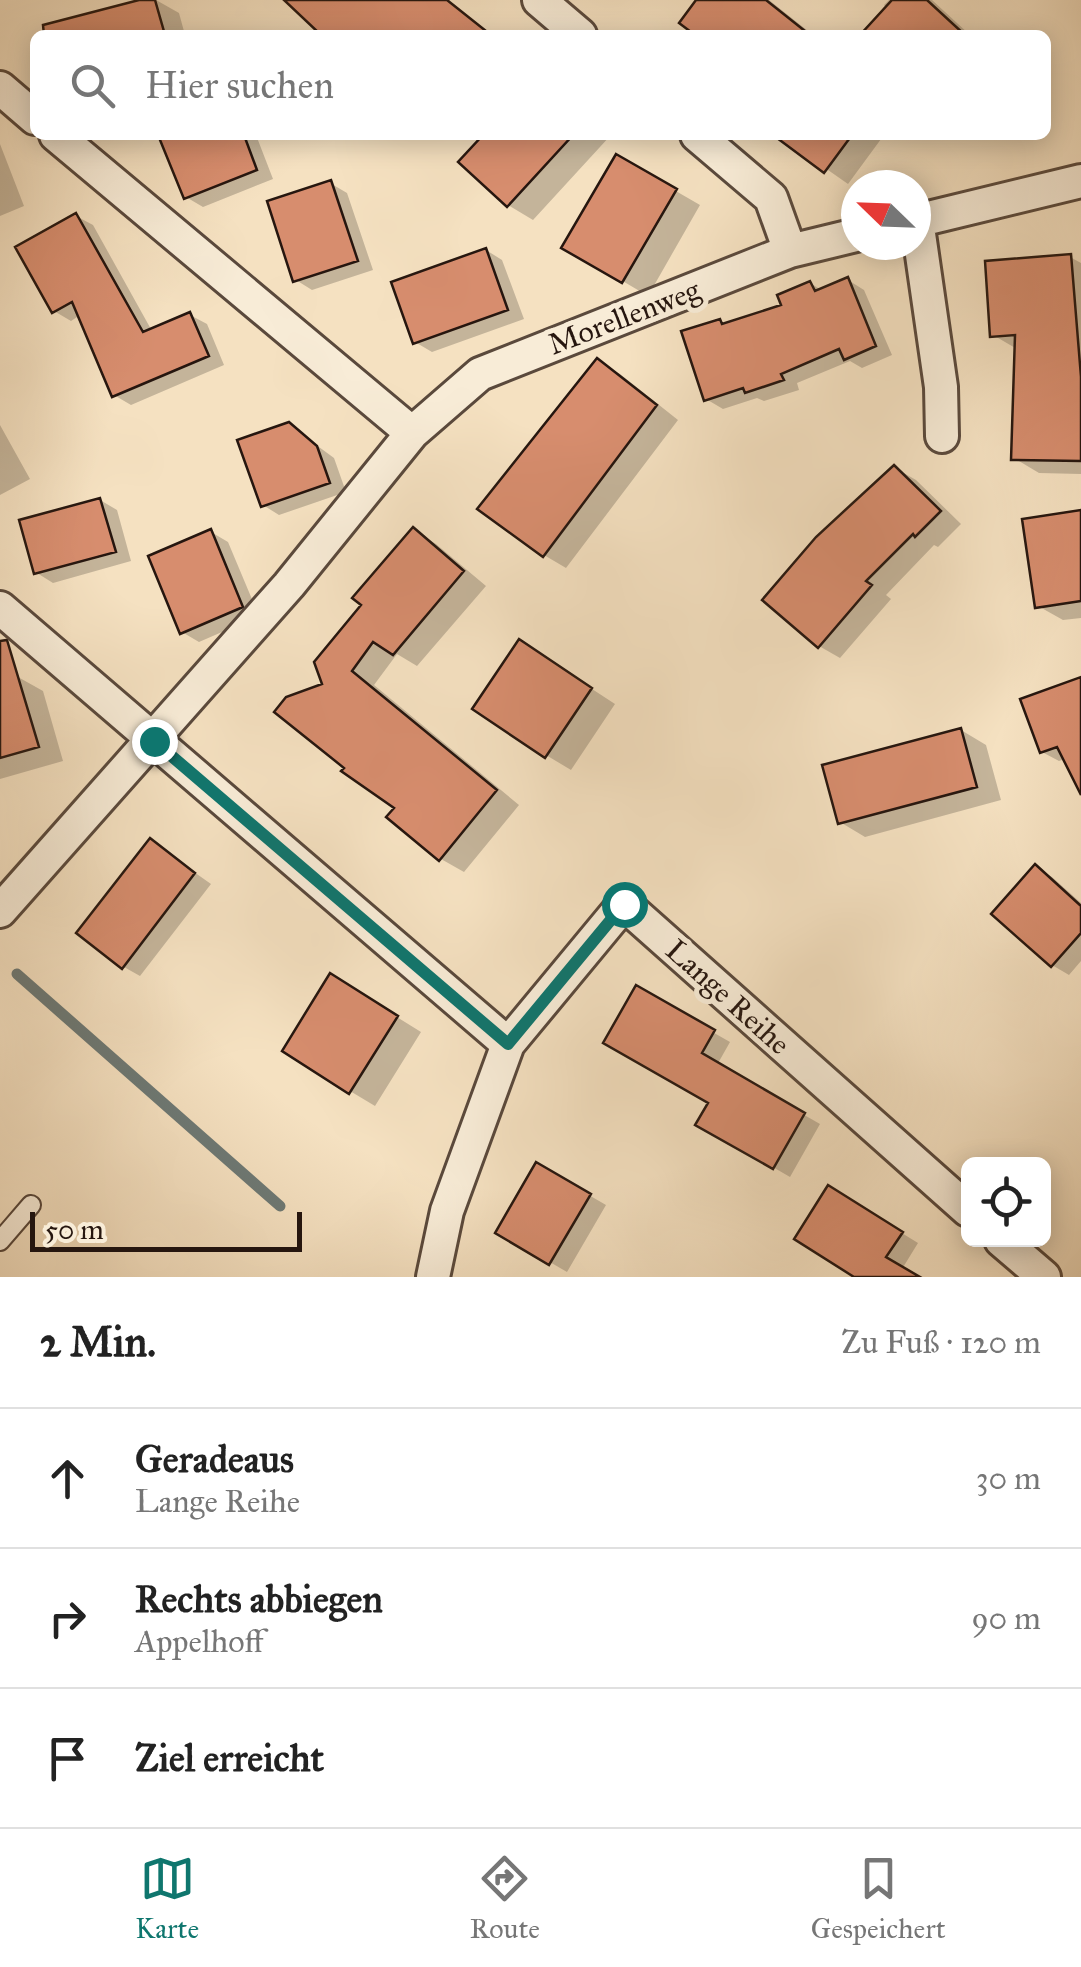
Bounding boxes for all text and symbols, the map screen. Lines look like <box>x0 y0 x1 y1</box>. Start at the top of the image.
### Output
search box <box>30 30 1051 140</box>
icon: search <box>65 58 120 113</box>
text: Hier suchen <box>145 62 334 108</box>
north arrow <box>841 170 931 260</box>
street label: Morellenweg <box>543 271 706 362</box>
route end <box>132 719 178 765</box>
route start <box>602 882 648 928</box>
street label: Lange Reihe <box>658 932 798 1062</box>
map controls <box>961 1157 1051 1247</box>
button: locate <box>961 1157 1051 1247</box>
scale bar <box>30 1207 302 1252</box>
text: 50 m <box>45 1212 104 1247</box>
text: 2 Min. <box>40 1316 156 1368</box>
text: Zu Fuß · 120 m <box>841 1323 1041 1362</box>
text: Geradeaus <box>135 1436 294 1482</box>
icon: ahead <box>40 1451 95 1506</box>
text: 30 m <box>976 1459 1041 1498</box>
text: Lange Reihe <box>135 1482 300 1521</box>
text: Rechts abbiegen <box>135 1576 383 1622</box>
icon: right <box>40 1591 95 1646</box>
text: 90 m <box>971 1599 1041 1638</box>
text: Appelhoff <box>135 1622 264 1661</box>
icon: arrive <box>40 1731 95 1786</box>
text: Ziel erreicht <box>135 1735 324 1781</box>
tab: Karte <box>135 1851 199 1946</box>
tab: Route <box>470 1851 540 1946</box>
tab: Gespeichert <box>811 1851 946 1946</box>

